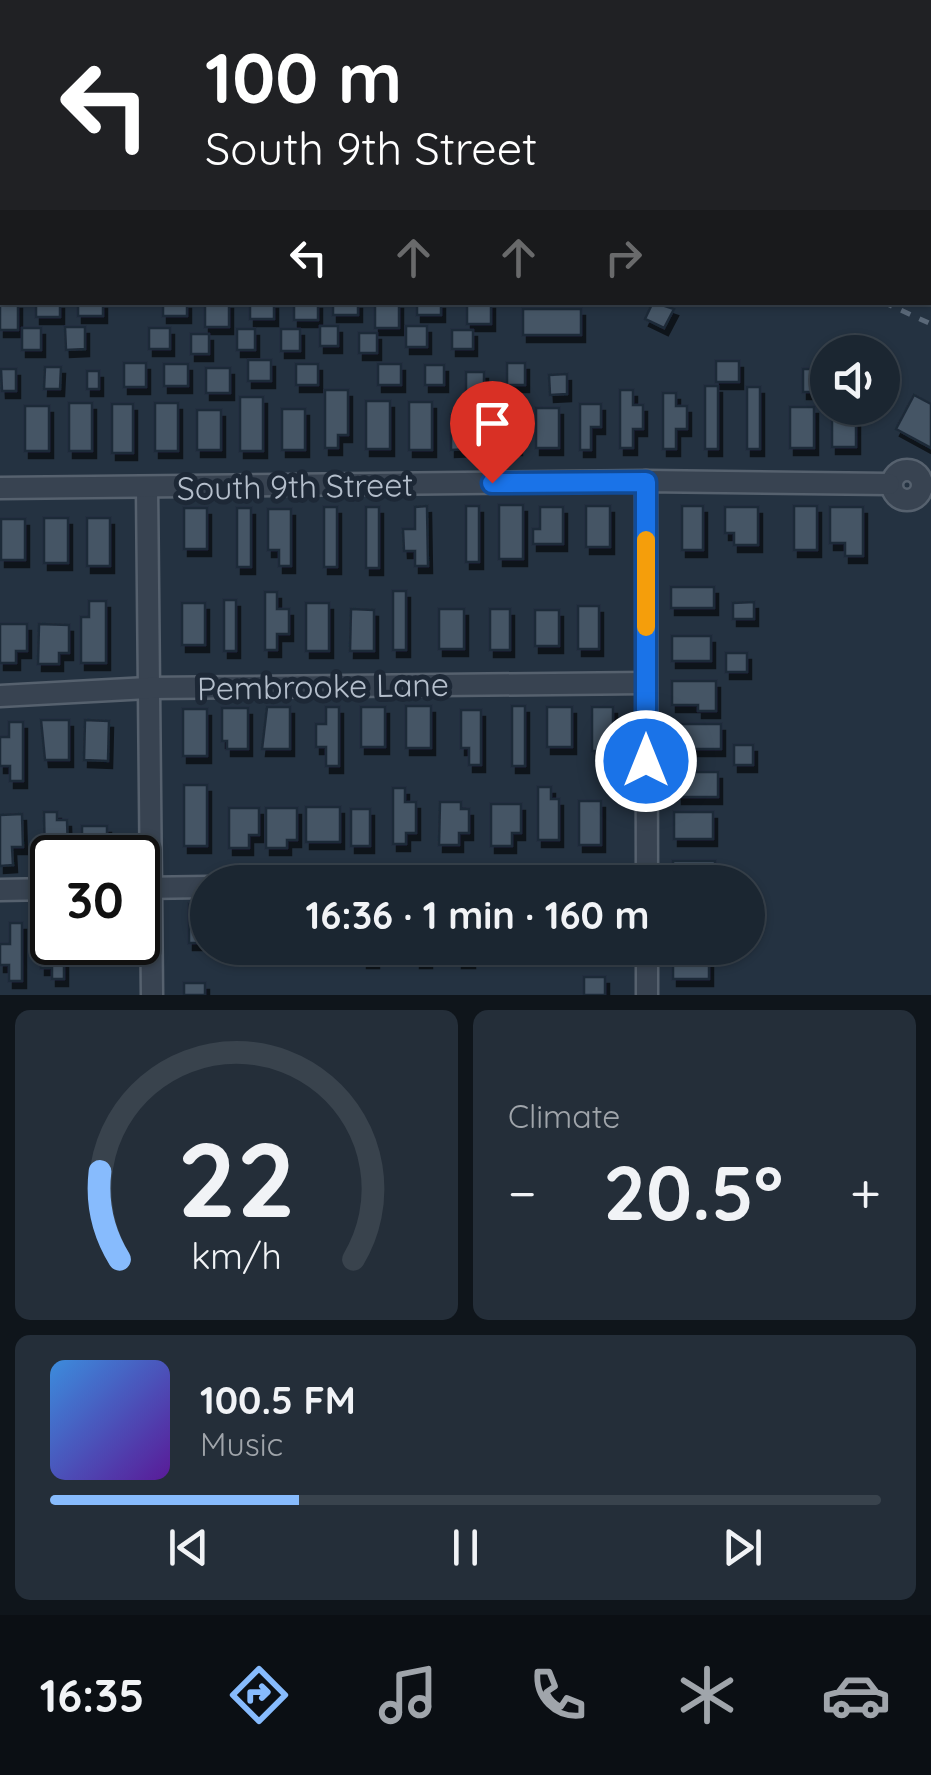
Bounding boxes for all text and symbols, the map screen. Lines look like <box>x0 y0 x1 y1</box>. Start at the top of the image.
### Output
text: 100 m <box>205 33 402 121</box>
icon: left <box>40 40 170 170</box>
text: South 9th Street <box>205 120 537 176</box>
icon: left <box>281 230 336 285</box>
icon: ahead <box>386 230 441 285</box>
icon: ahead <box>491 230 546 285</box>
icon: right <box>596 230 651 285</box>
map controls <box>810 335 900 425</box>
button: sound <box>810 335 900 425</box>
pin <box>450 381 535 484</box>
icon: arrive <box>465 396 520 451</box>
street label: South 9th Street <box>176 464 414 508</box>
street label: Pembrooke Lane <box>197 664 449 708</box>
position arrow <box>594 709 698 813</box>
speed limit sign: 30 <box>30 835 160 965</box>
text: 16:36 · 1 min · 160 m <box>306 891 649 939</box>
text: Climate <box>508 1096 620 1136</box>
text: 22 <box>177 1113 296 1243</box>
text: 20.5° <box>603 1145 783 1239</box>
text: − <box>508 1158 537 1227</box>
text: + <box>850 1158 881 1227</box>
text: km/h <box>191 1233 282 1278</box>
text: 100.5 FM <box>200 1376 356 1424</box>
text: Music <box>200 1424 283 1464</box>
icon: previous <box>161 1520 216 1575</box>
icon: pause <box>438 1520 493 1575</box>
icon: next <box>715 1520 770 1575</box>
icon: directions <box>224 1660 294 1730</box>
icon: music <box>373 1660 443 1730</box>
icon: phone <box>523 1660 593 1730</box>
icon: climate <box>672 1660 742 1730</box>
icon: car <box>821 1660 891 1730</box>
text: 16:35 <box>40 1667 144 1723</box>

